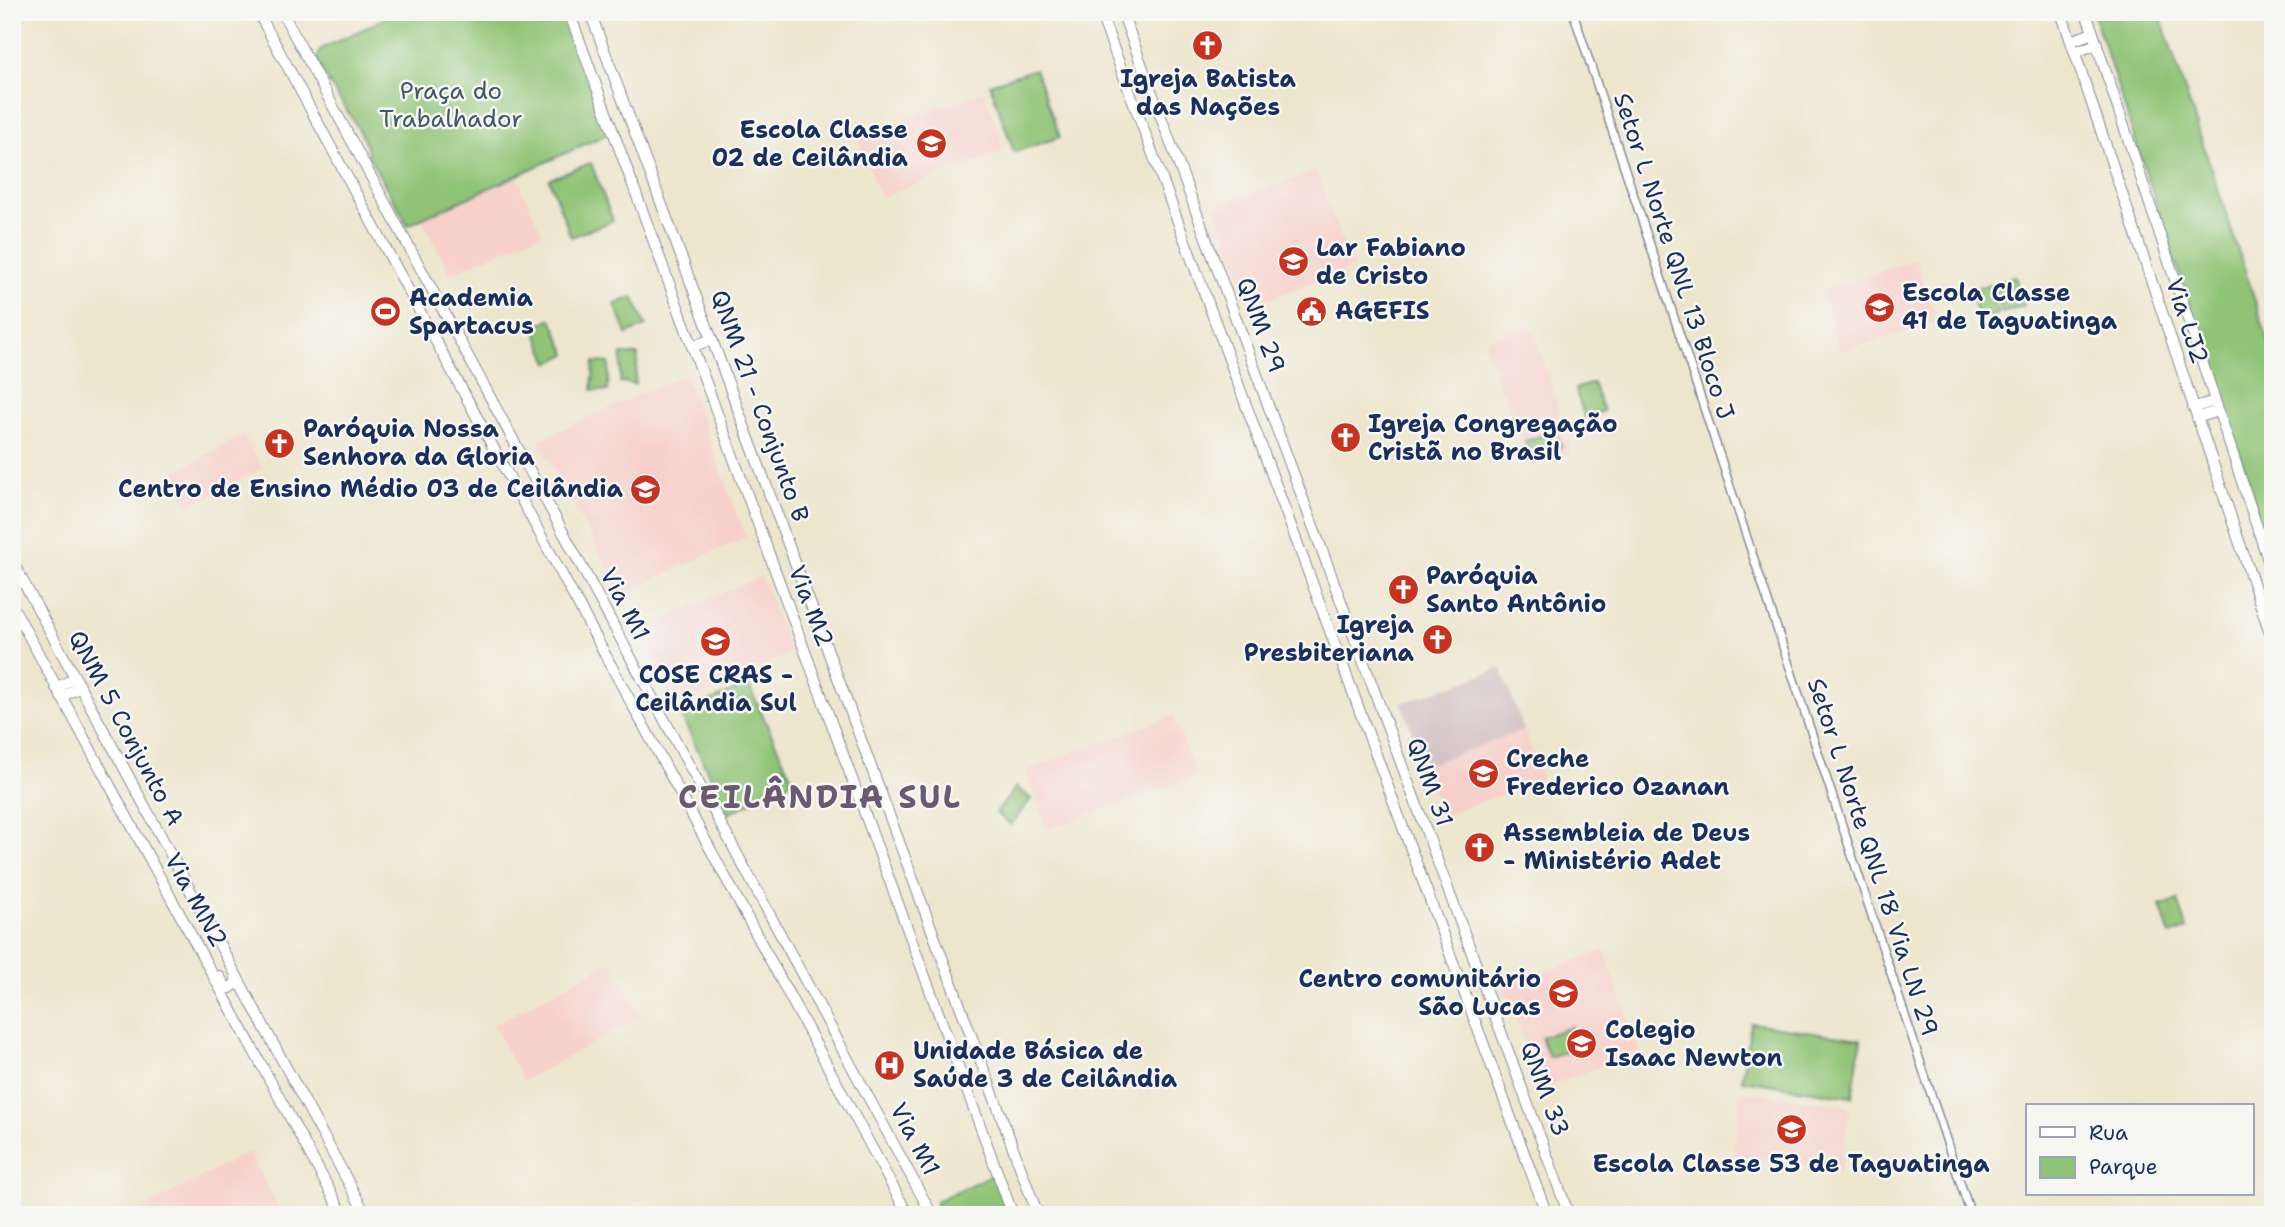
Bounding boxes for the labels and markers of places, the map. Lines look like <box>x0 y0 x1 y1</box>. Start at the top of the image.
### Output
church icon: Igreja Batista das Nações <box>1191 28 1225 62</box>
place label: Igreja Batista das Nações <box>1120 63 1297 123</box>
place label: Escola Classe 02 de Ceilândia <box>712 114 909 174</box>
school or university icon: Escola Classe 02 de Ceilândia <box>914 127 948 161</box>
place label: Lar Fabiano de Cristo <box>1316 232 1466 292</box>
school or university icon: Lar Fabiano de Cristo <box>1276 245 1310 279</box>
place label: Escola Classe 41 de Taguatinga <box>1902 277 2118 337</box>
place label: Academia Spartacus <box>409 282 534 342</box>
school or university icon: Escola Classe 41 de Taguatinga <box>1862 290 1896 324</box>
public building icon: AGEFIS <box>1295 294 1329 328</box>
sports icon: Academia Spartacus <box>369 295 403 329</box>
place label: AGEFIS <box>1335 295 1430 327</box>
place label: Igreja Congregação Cristã no Brasil <box>1368 408 1618 468</box>
place label: Paróquia Nossa Senhora da Gloria <box>303 413 535 473</box>
church icon: Igreja Congregação Cristã no Brasil <box>1328 421 1362 455</box>
church icon: Paróquia Nossa Senhora da Gloria <box>263 426 297 460</box>
school or university icon: Centro de Ensino Médio 03 de Ceilândia <box>629 472 663 506</box>
place label: Centro de Ensino Médio 03 de Ceilândia <box>118 473 624 505</box>
place label: Paróquia Santo Antônio <box>1426 560 1606 620</box>
church icon: Paróquia Santo Antônio <box>1386 573 1420 607</box>
place label: Igreja Presbiteriana <box>1244 609 1415 669</box>
church icon: Igreja Presbiteriana <box>1420 622 1454 656</box>
school or university icon: COSE CRAS - Ceilândia Sul <box>699 624 733 658</box>
place label: COSE CRAS - Ceilândia Sul <box>635 659 797 719</box>
place label: Creche Frederico Ozanan <box>1506 743 1729 803</box>
school or university icon: Creche Frederico Ozanan <box>1466 756 1500 790</box>
place label: Assembleia de Deus - Ministério Adet <box>1503 817 1750 877</box>
church icon: Assembleia de Deus - Ministério Adet <box>1463 830 1497 864</box>
place label: Centro comunitário São Lucas <box>1298 963 1541 1023</box>
school or university icon: Centro comunitário São Lucas <box>1547 976 1581 1010</box>
place label: Colegio Isaac Newton <box>1605 1014 1783 1074</box>
school or university icon: Colegio Isaac Newton <box>1565 1027 1599 1061</box>
place label: Unidade Básica de Saúde 3 de Ceilândia <box>913 1035 1178 1095</box>
hospital icon: Unidade Básica de Saúde 3 de Ceilândia <box>873 1048 907 1082</box>
school or university icon: Escola Classe 53 de Taguatinga <box>1774 1113 1808 1147</box>
place label: Escola Classe 53 de Taguatinga <box>1592 1148 1990 1180</box>

